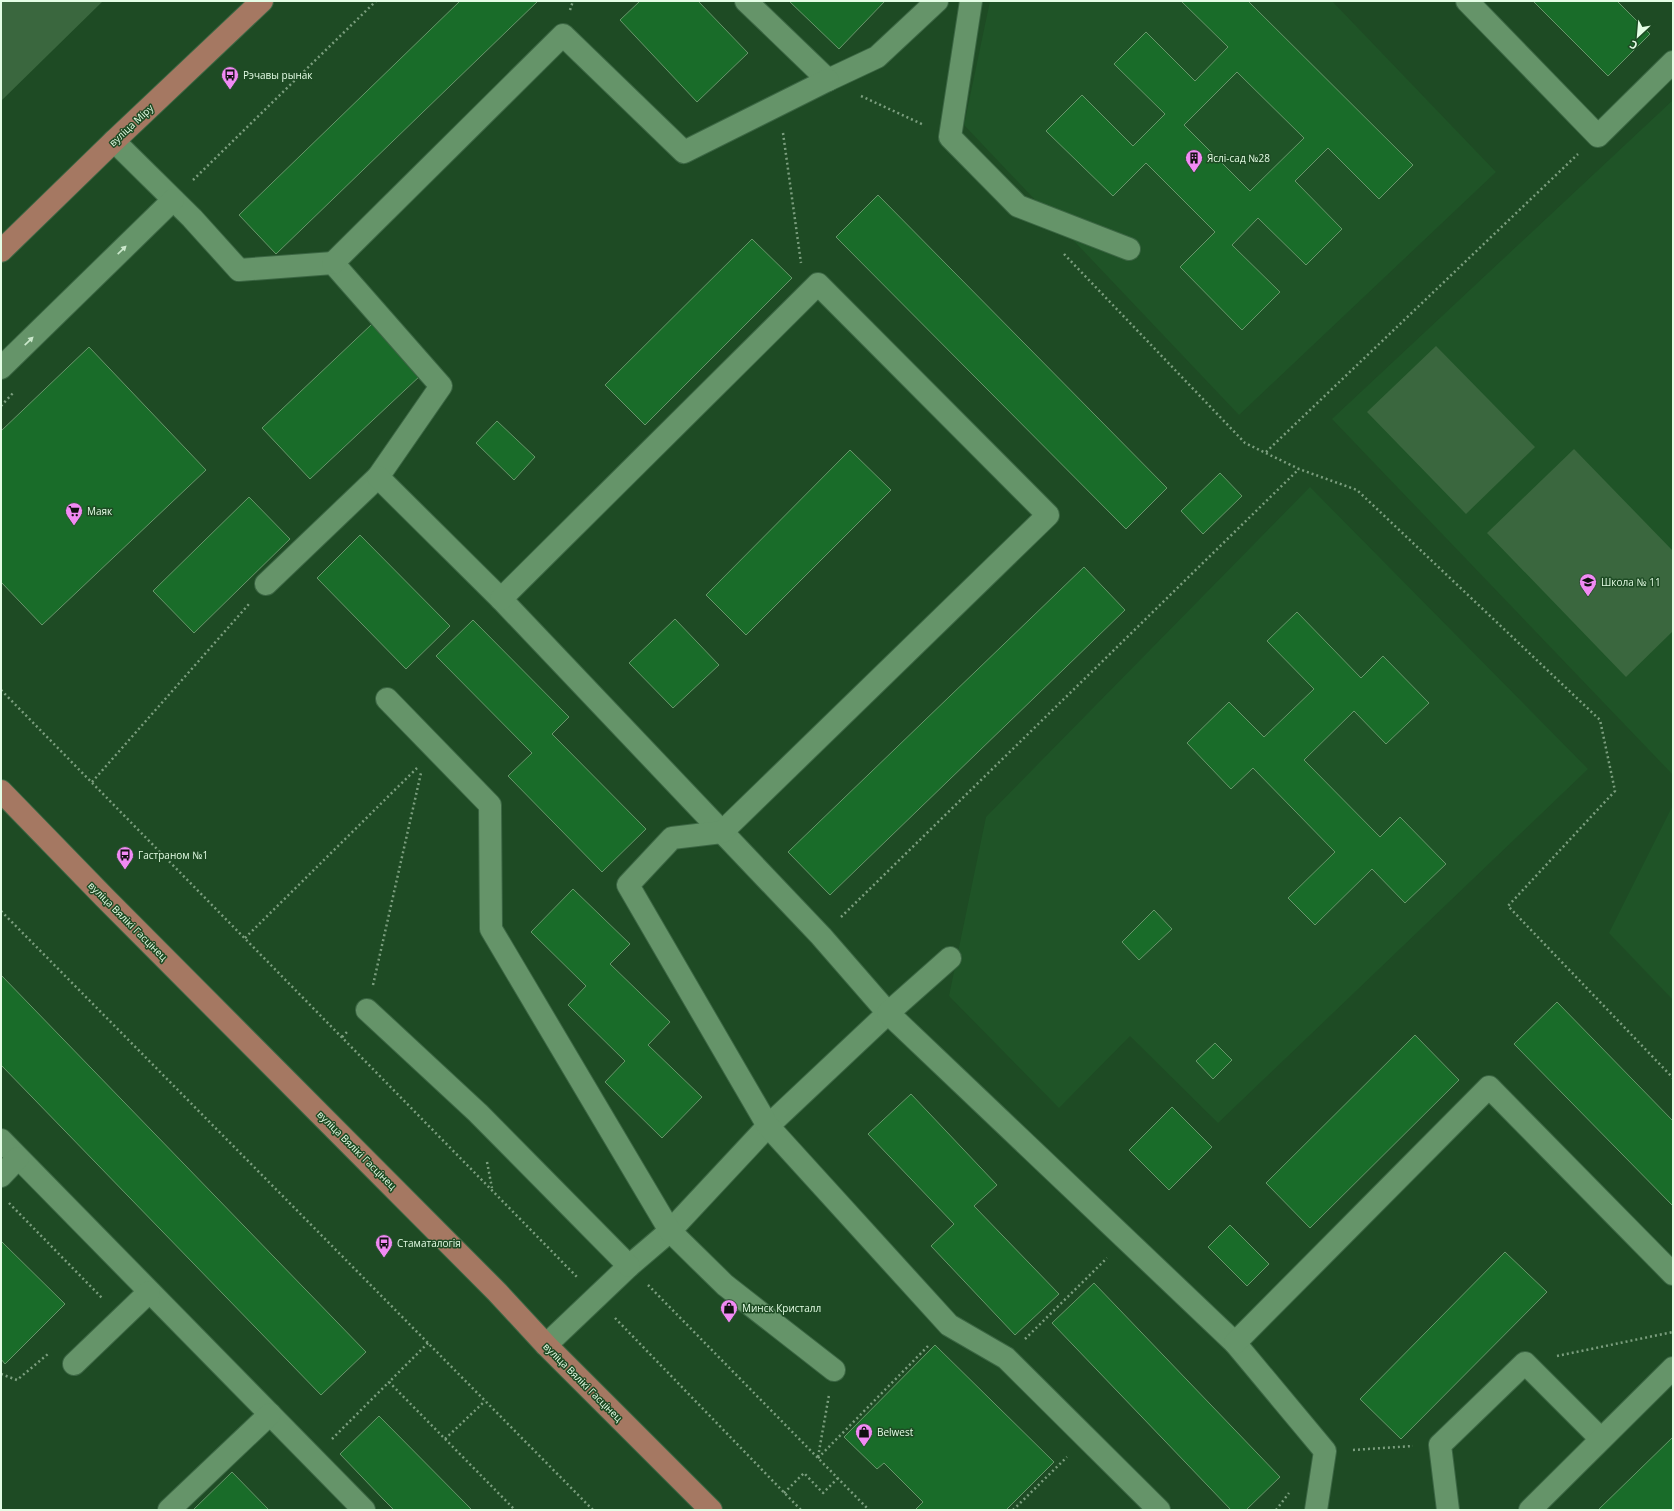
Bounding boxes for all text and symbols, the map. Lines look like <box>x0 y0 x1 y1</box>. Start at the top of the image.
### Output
north arrow <box>1618 16 1658 56</box>
text: С <box>1627 37 1640 54</box>
bus stop icon: Рэчавы рынак <box>220 65 240 90</box>
place label: Рэчавы рынак <box>243 68 313 82</box>
street label: вуліца Міру <box>106 100 157 149</box>
building icon: Яслі-сад №28 <box>1184 148 1204 173</box>
place label: Яслі-сад №28 <box>1207 151 1270 165</box>
one-way arrow <box>117 245 127 255</box>
one-way arrow <box>24 336 34 346</box>
supermarket icon: Маяк <box>64 501 84 526</box>
place label: Маяк <box>87 504 113 518</box>
school or university icon: Школа № 11 <box>1578 572 1598 597</box>
place label: Школа № 11 <box>1601 575 1661 589</box>
bus stop icon: Гастраном №1 <box>115 845 135 870</box>
place label: Гастраном №1 <box>138 848 208 862</box>
street label: вуліца Вялікі Гасцінец <box>85 878 171 964</box>
street label: вуліца Вялікі Гасцінец <box>314 1107 400 1193</box>
bus stop icon: Стаматалогія <box>374 1233 394 1258</box>
place label: Стаматалогія <box>397 1236 461 1250</box>
shop icon: Минск Кристалл <box>719 1298 739 1323</box>
place label: Минск Кристалл <box>742 1301 821 1315</box>
street label: вуліца Вялікі Гасцінец <box>540 1339 626 1425</box>
shop icon: Belwest <box>854 1422 874 1447</box>
place label: Belwest <box>877 1425 914 1439</box>

